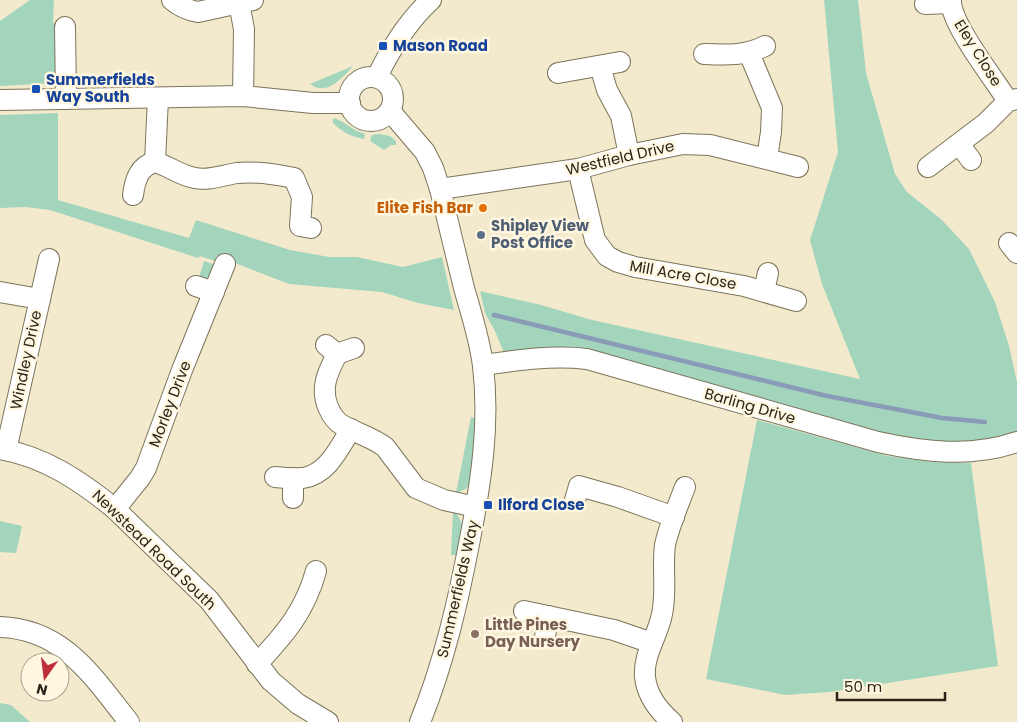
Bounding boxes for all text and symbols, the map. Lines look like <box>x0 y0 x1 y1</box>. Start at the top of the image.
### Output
street label: Eley Close <box>950 15 1007 90</box>
place label: Mason Road <box>393 35 488 56</box>
marker: Mason Road <box>377 40 389 52</box>
place label: Summerfields Way South <box>46 69 155 107</box>
marker: Summerfields Way South <box>30 83 42 95</box>
street label: Westfield Drive <box>564 135 676 180</box>
place label: Elite Fish Bar <box>377 197 474 218</box>
marker: Elite Fish Bar <box>477 202 489 214</box>
place label: Shipley View Post Office <box>491 215 589 253</box>
marker: Shipley View Post Office <box>475 229 487 241</box>
street label: Mill Acre Close <box>628 255 738 294</box>
street label: Windley Drive <box>5 308 46 412</box>
street label: Morley Drive <box>143 358 196 450</box>
street label: Barling Drive <box>702 383 798 429</box>
street label: Newstead Road South <box>88 485 221 615</box>
place label: Ilford Close <box>498 494 585 515</box>
marker: Ilford Close <box>482 499 494 511</box>
street label: Summerfields Way <box>431 517 484 660</box>
place label: Little Pines Day Nursery <box>485 614 581 652</box>
marker: Little Pines Day Nursery <box>469 628 481 640</box>
north arrow <box>20 652 70 702</box>
scale bar <box>837 670 944 702</box>
text: 50 m <box>844 676 882 697</box>
text: N <box>34 679 49 701</box>

